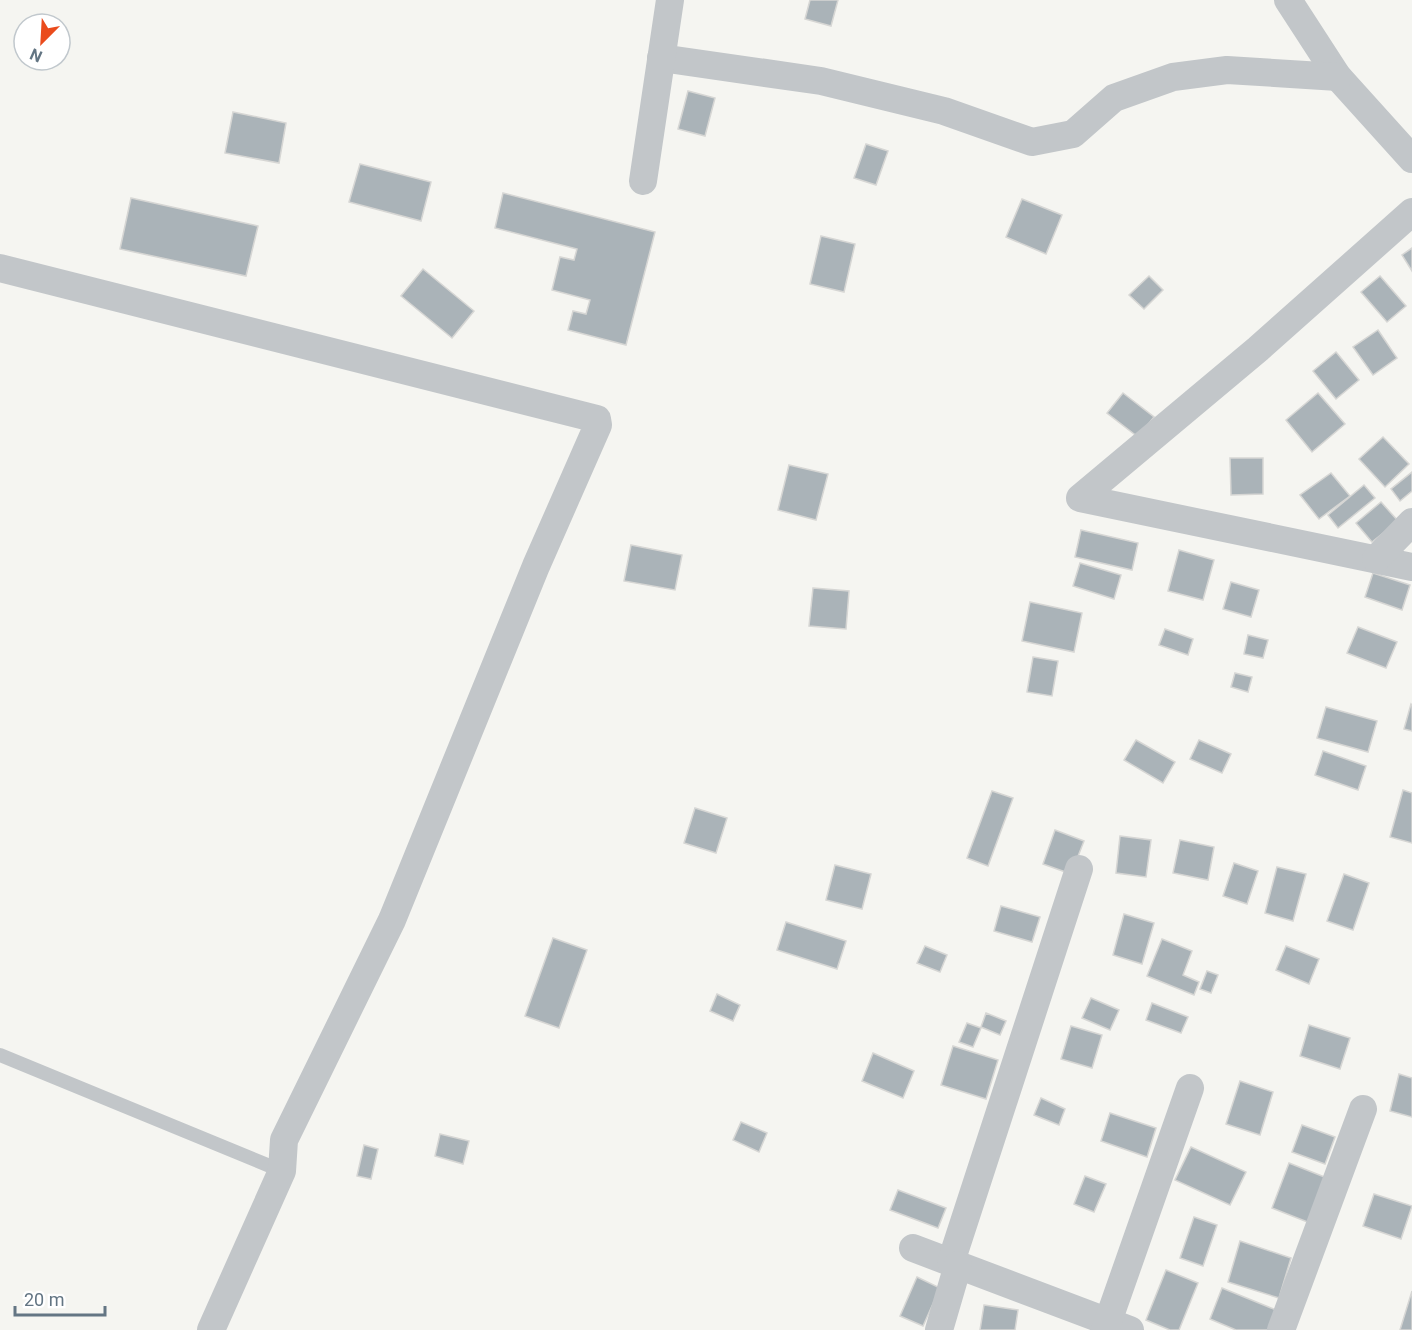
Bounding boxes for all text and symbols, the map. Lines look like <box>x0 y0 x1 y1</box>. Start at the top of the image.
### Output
north arrow <box>12 12 72 72</box>
text: N <box>27 44 45 66</box>
scale bar <box>15 1279 105 1317</box>
text: 20 m <box>24 1289 64 1310</box>

